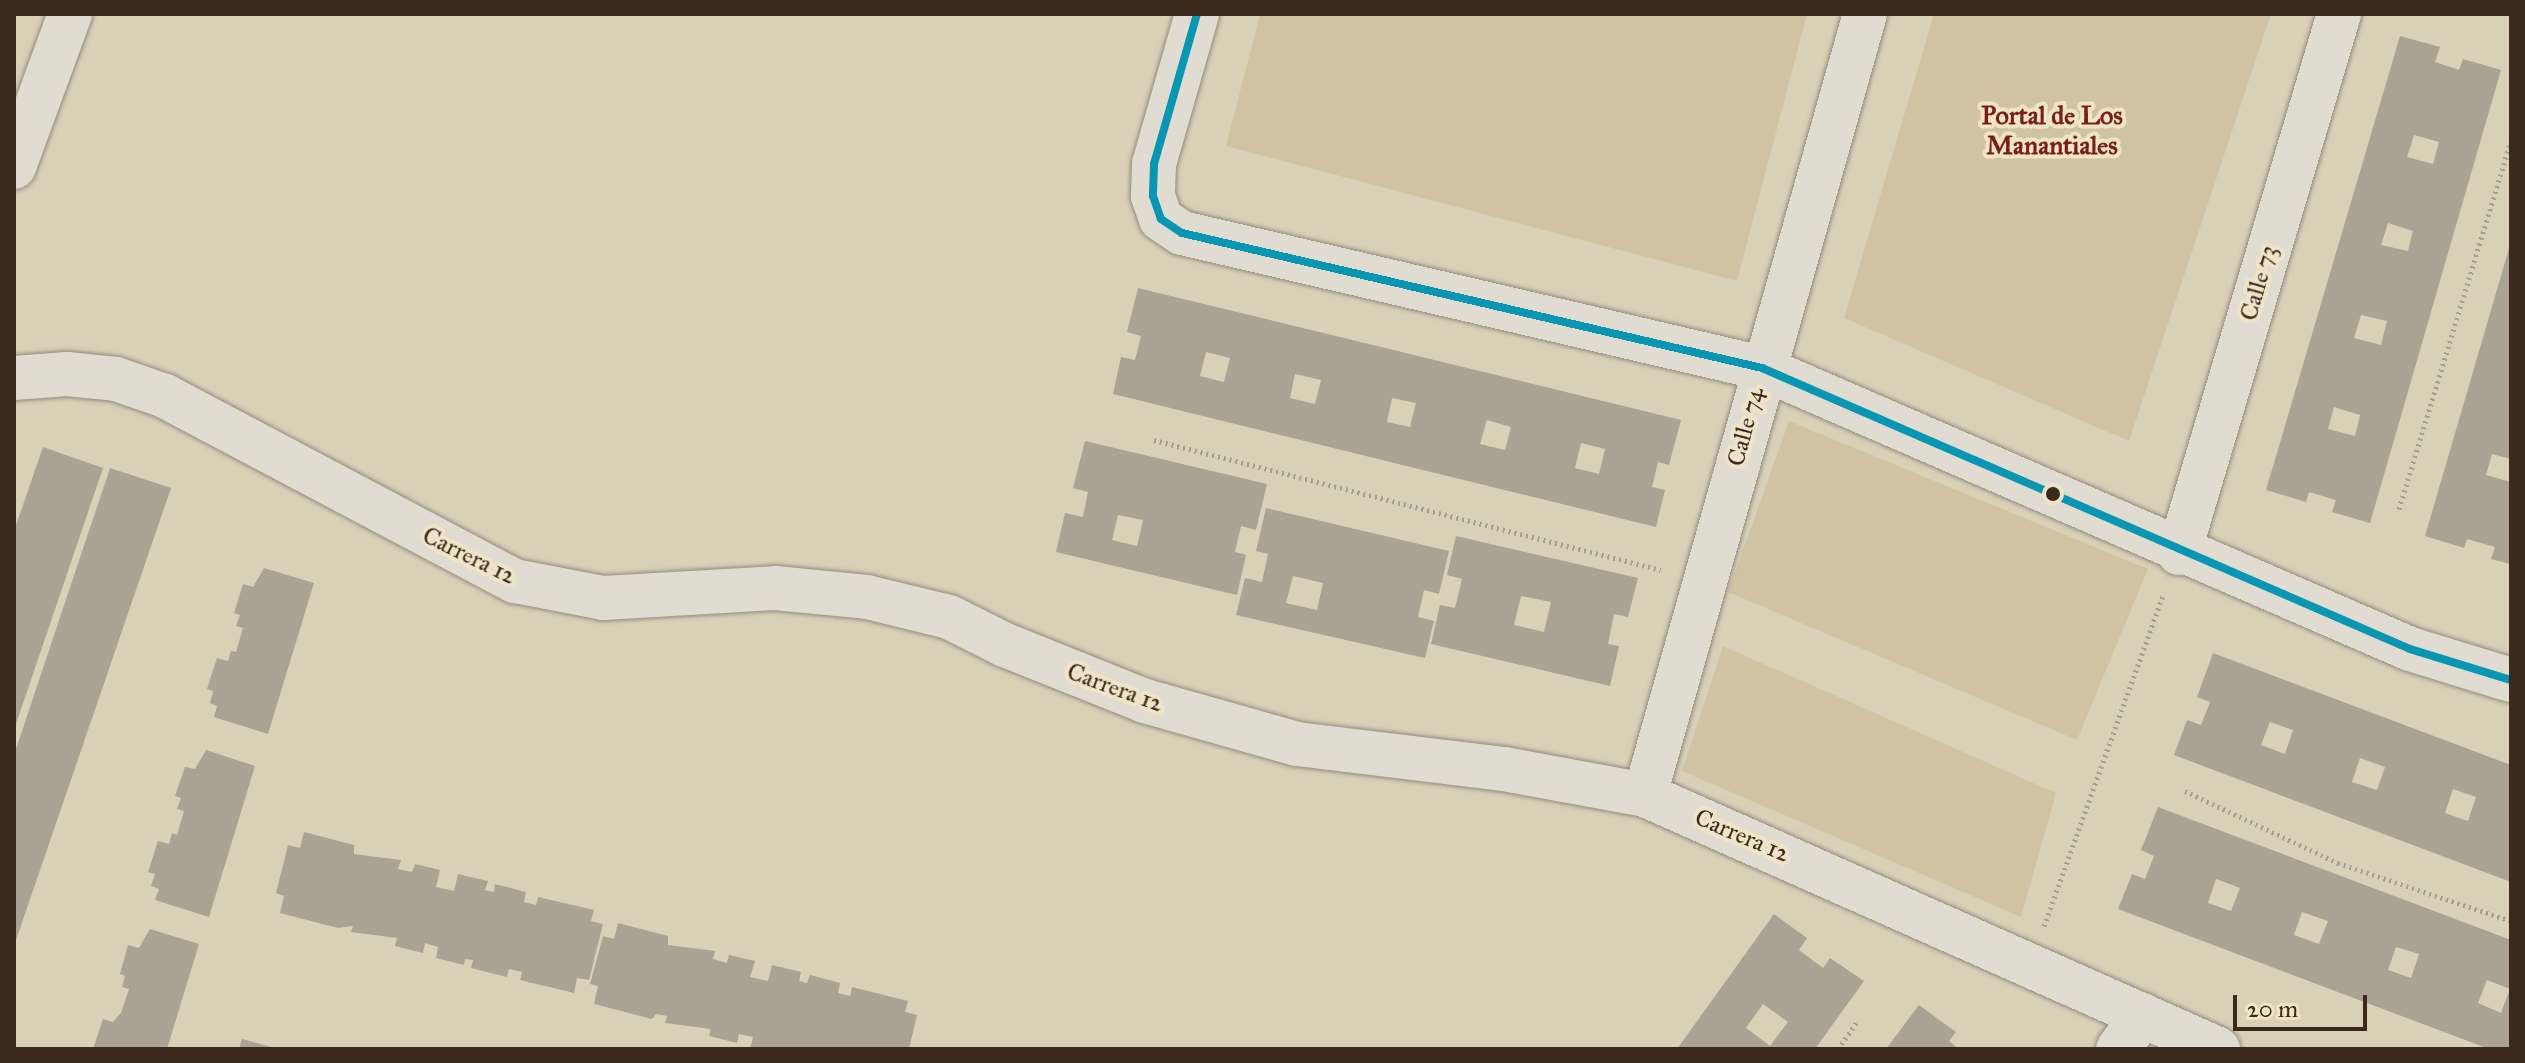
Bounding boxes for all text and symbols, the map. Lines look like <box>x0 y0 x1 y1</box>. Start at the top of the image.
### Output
district label: Portal de Los Manantiales <box>1981 100 2123 162</box>
street label: Calle 73 <box>2235 242 2283 324</box>
street label: Calle 74 <box>1722 385 1770 469</box>
unlabelled marker <box>2045 486 2061 502</box>
street label: Carrera 12 <box>418 521 520 591</box>
street label: Carrera 12 <box>1063 657 1167 719</box>
street label: Carrera 12 <box>1690 803 1794 869</box>
scale bar <box>2237 979 2371 1029</box>
text: 20 m <box>2247 994 2298 1024</box>

